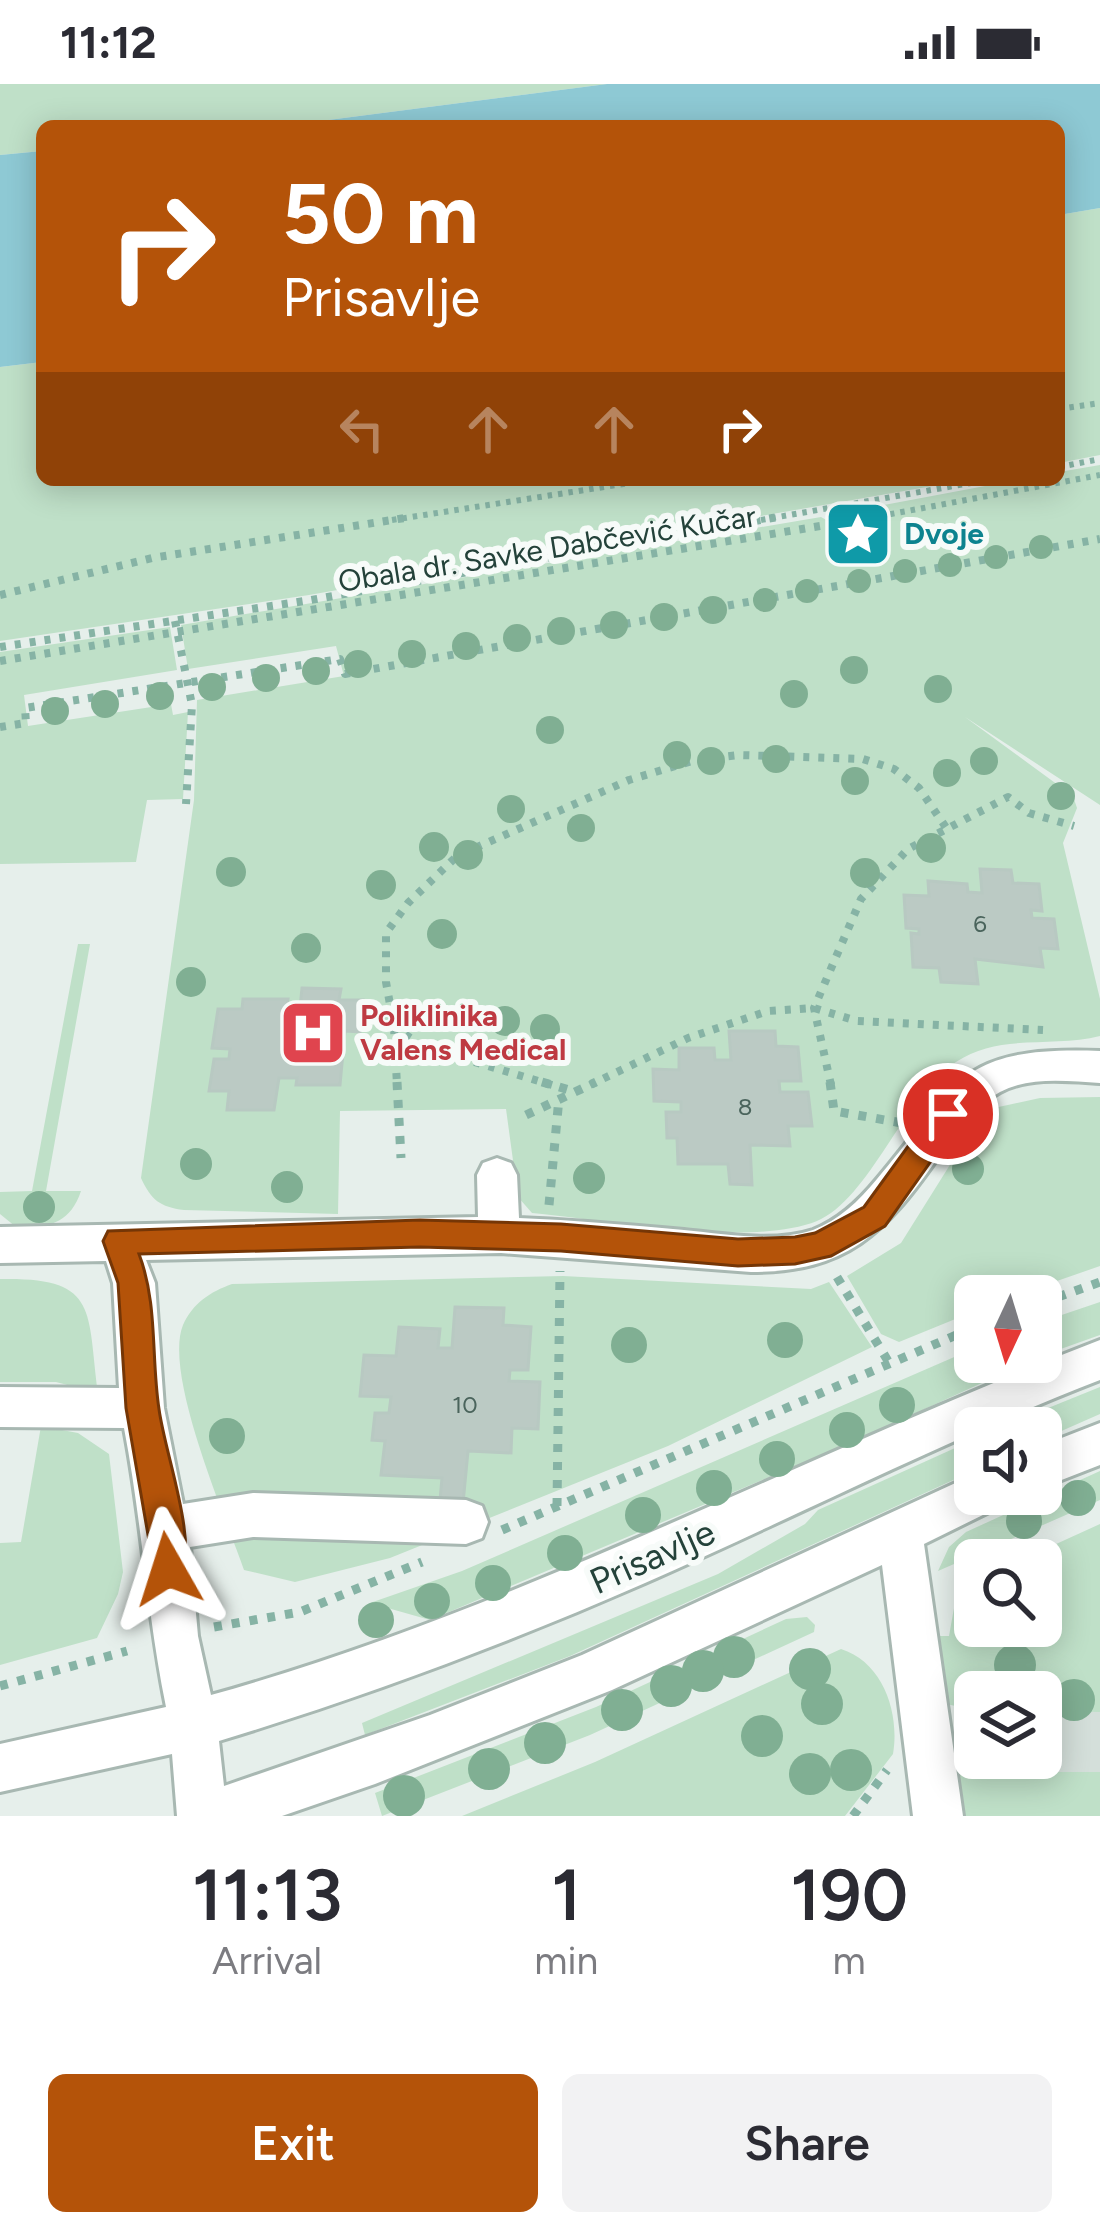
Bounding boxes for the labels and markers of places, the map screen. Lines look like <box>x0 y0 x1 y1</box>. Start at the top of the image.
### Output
place icon: Dvoje <box>823 499 893 569</box>
place label: Dvoje <box>904 515 984 552</box>
place label: Poliklinika Valens Medical <box>360 997 566 1068</box>
hospital icon: Poliklinika Valens Medical <box>278 998 348 1068</box>
pin <box>897 1063 999 1165</box>

